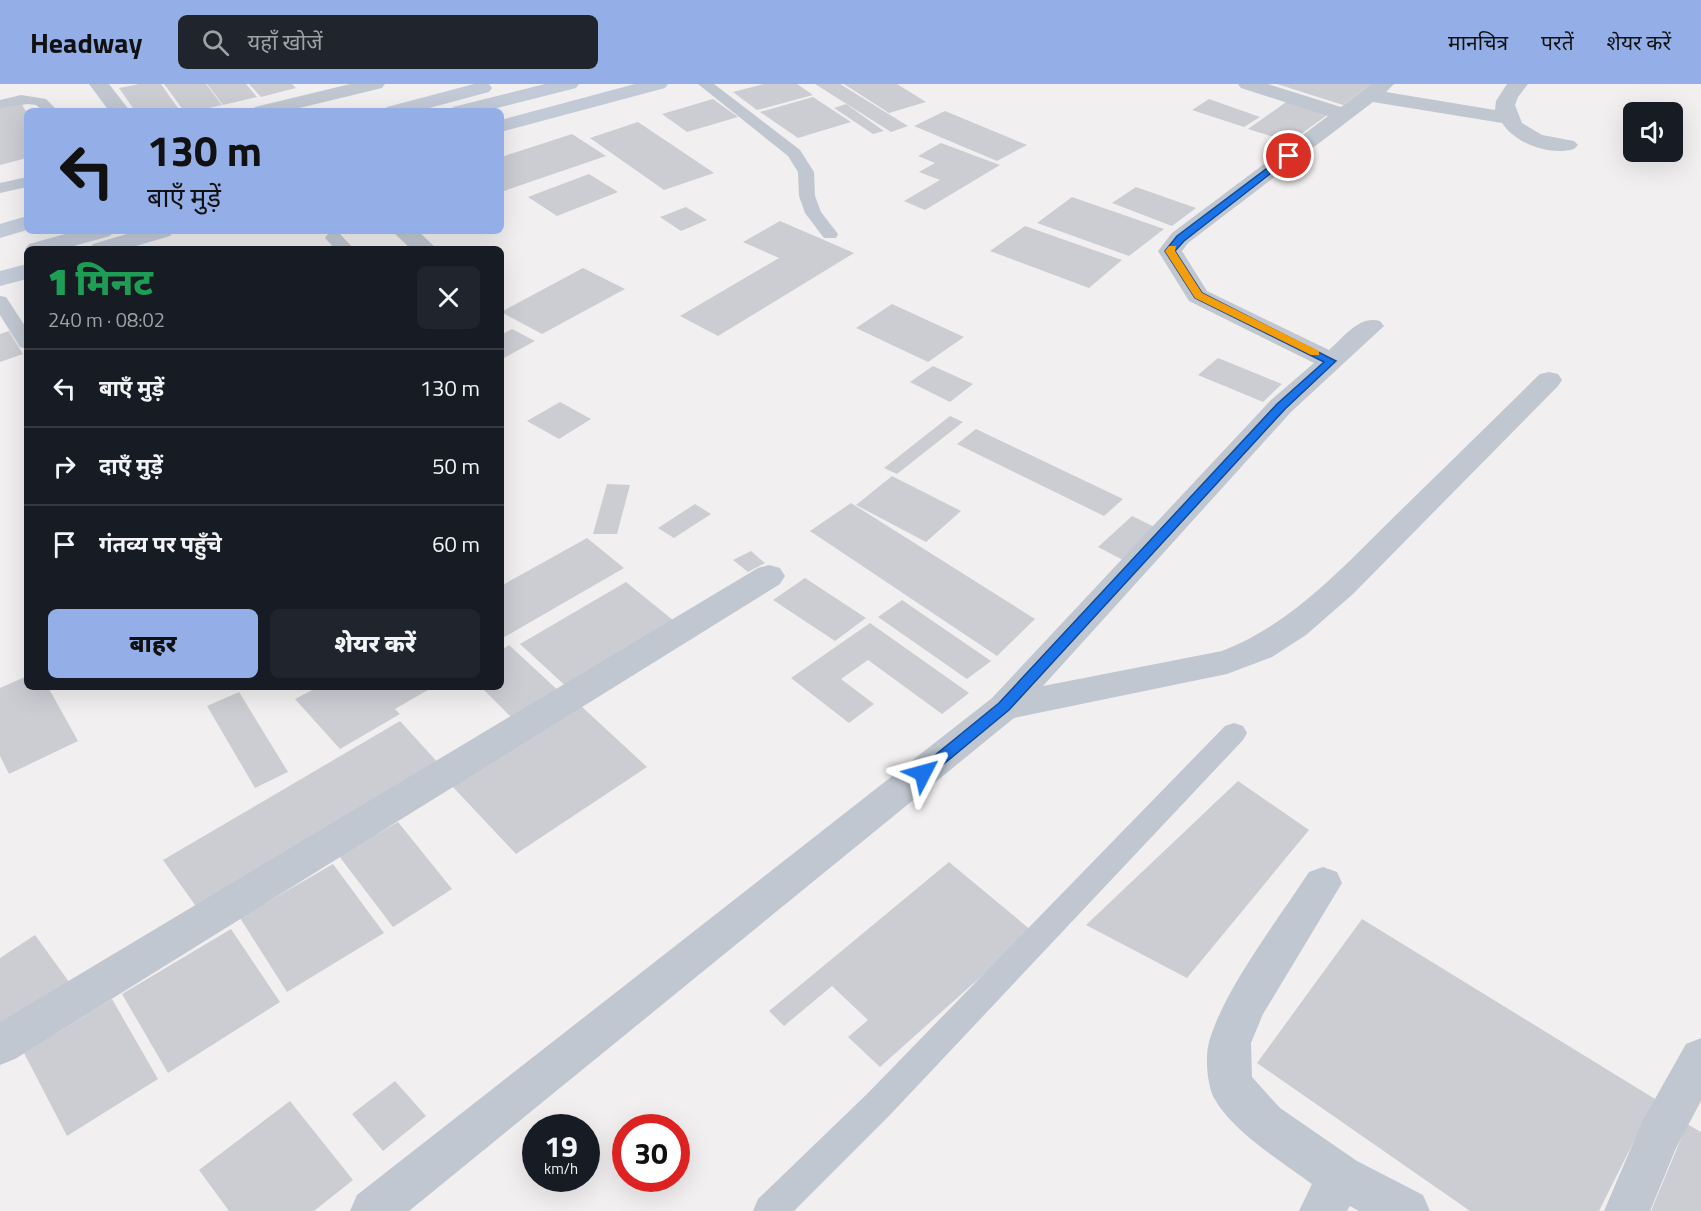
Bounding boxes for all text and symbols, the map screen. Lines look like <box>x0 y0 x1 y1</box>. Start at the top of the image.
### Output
search box <box>178 15 598 69</box>
text: Headway <box>30 21 142 64</box>
text: यहाँ खोजें <box>247 25 322 59</box>
icon: search <box>199 26 232 59</box>
text: मानचित्र <box>1448 26 1508 58</box>
text: परतें <box>1541 26 1574 58</box>
text: शेयर करें <box>1607 26 1671 58</box>
map controls <box>1623 102 1683 162</box>
button: sound <box>1623 102 1683 162</box>
text: 130 m <box>147 118 262 182</box>
pin <box>1263 130 1314 181</box>
icon: left <box>48 132 126 210</box>
icon: arrive <box>1272 139 1305 172</box>
text: बाएँ मुड़ें <box>147 176 221 217</box>
text: 1 मिनट <box>48 254 153 309</box>
button: close <box>417 266 480 329</box>
text: 240 m · 08:02 <box>48 304 165 335</box>
text: बाएँ मुड़ें <box>99 371 164 405</box>
text: 130 m <box>420 371 480 405</box>
icon: left <box>48 372 81 405</box>
text: दाएँ मुड़ें <box>99 449 163 483</box>
text: 50 m <box>432 449 480 483</box>
icon: right <box>48 450 81 483</box>
text: गंतव्य पर पहुँचे <box>99 527 222 561</box>
text: 60 m <box>432 527 480 561</box>
icon: arrive <box>48 528 81 561</box>
button: बाहर <box>48 609 258 678</box>
button: शेयर करें <box>270 609 480 678</box>
position arrow <box>891 741 955 805</box>
speed limit sign: 30 <box>612 1114 690 1192</box>
text: 19 <box>544 1123 578 1169</box>
text: km/h <box>544 1157 578 1180</box>

